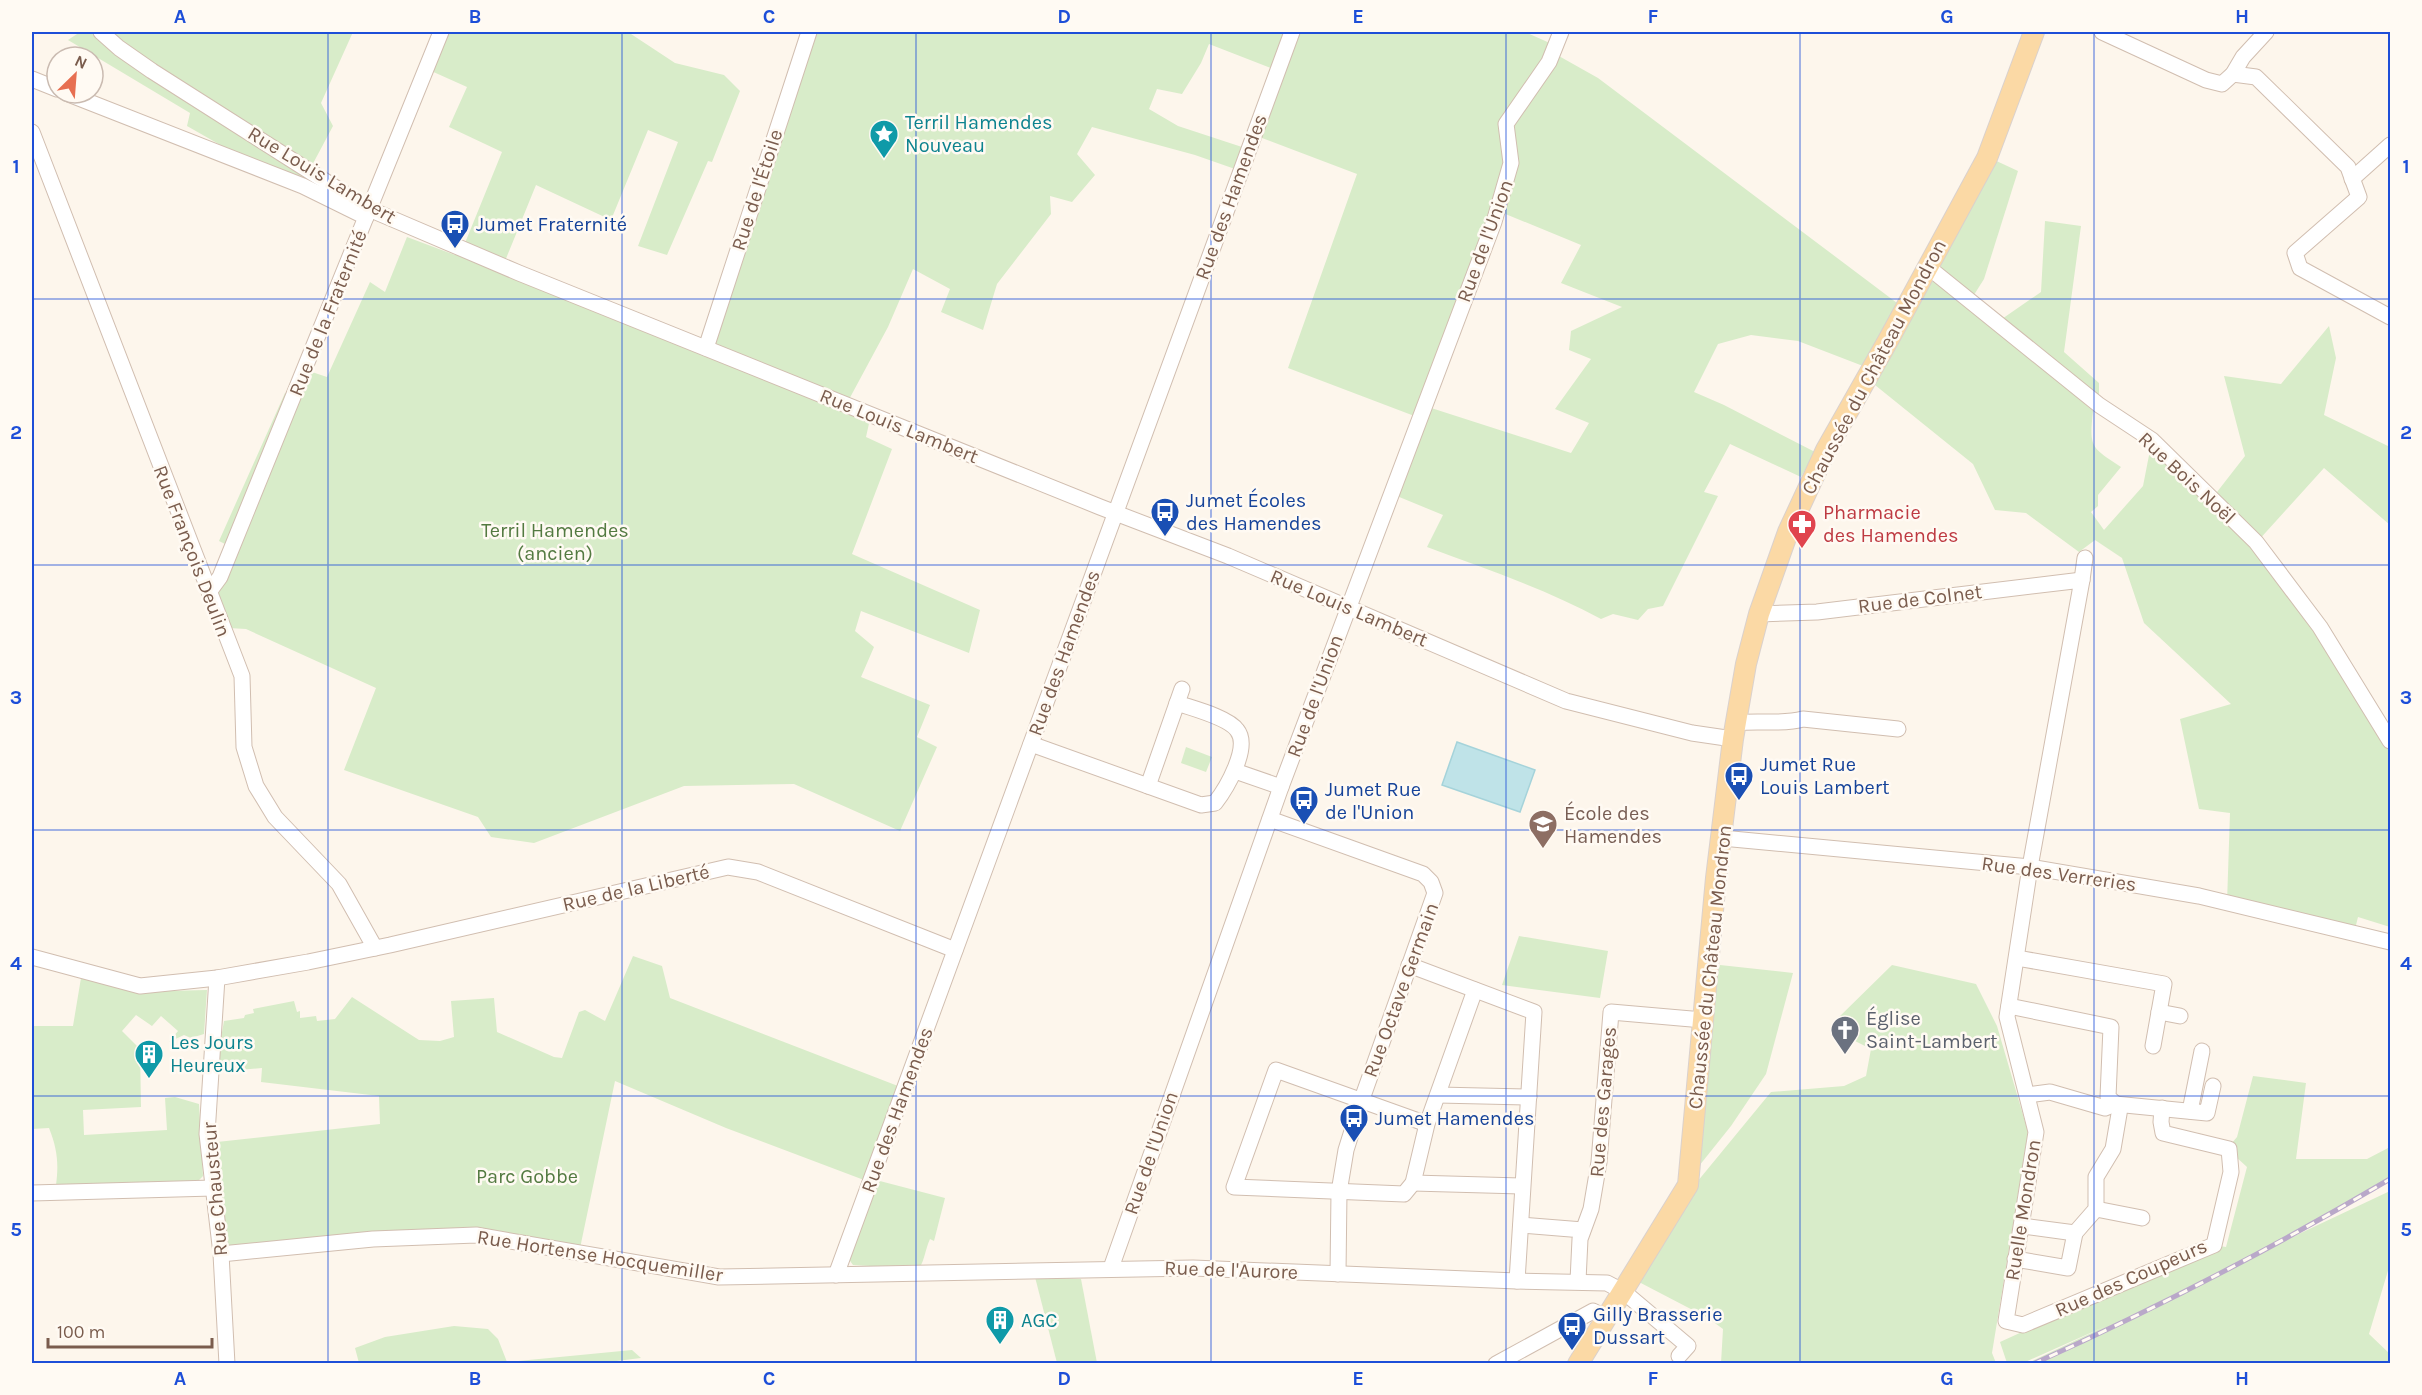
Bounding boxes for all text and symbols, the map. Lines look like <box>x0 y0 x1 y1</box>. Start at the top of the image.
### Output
text: A <box>174 5 187 28</box>
text: B <box>469 5 481 28</box>
text: C <box>763 5 775 28</box>
text: D <box>1057 5 1071 28</box>
text: E <box>1352 5 1364 28</box>
text: F <box>1648 5 1659 28</box>
text: G <box>1940 5 1954 28</box>
text: H <box>2235 5 2249 28</box>
north arrow <box>45 45 105 105</box>
text: N <box>72 51 90 73</box>
place label: Terril Hamendes Nouveau <box>905 111 1053 157</box>
street label: Rue des Hamendes <box>1190 111 1272 283</box>
place icon: Terril Hamendes Nouveau <box>868 118 900 160</box>
street label: Rue Louis Lambert <box>244 122 401 229</box>
street label: Rue de l'Étoile <box>726 126 787 254</box>
text: 1 <box>12 155 20 178</box>
text: 1 <box>2402 155 2410 178</box>
street label: Rue de l'Union <box>1452 177 1518 305</box>
bus stop icon: Jumet Fraternité <box>439 208 471 250</box>
place label: Jumet Fraternité <box>476 213 627 236</box>
street label: Rue de la Fraternité <box>284 227 372 399</box>
street label: Chaussée du Château Mondron <box>1797 236 1951 498</box>
street label: Rue Louis Lambert <box>816 384 982 468</box>
text: 2 <box>10 421 22 444</box>
text: 2 <box>2400 421 2412 444</box>
street label: Rue Bois Noël <box>2134 427 2240 529</box>
street label: Rue François Deulin <box>149 462 235 640</box>
place label: Jumet Écoles des Hamendes <box>1186 488 1321 535</box>
bus stop icon: Jumet Écoles des Hamendes <box>1149 496 1181 538</box>
place label: Pharmacie des Hamendes <box>1823 501 1958 547</box>
pharmacy icon: Pharmacie des Hamendes <box>1786 508 1818 550</box>
park label: Terril Hamendes (ancien) <box>481 519 629 565</box>
street label: Rue Louis Lambert <box>1267 564 1432 652</box>
street label: Rue des Hamendes <box>1023 567 1105 739</box>
street label: Rue de Colnet <box>1857 580 1984 618</box>
street label: Rue de l'Union <box>1282 632 1348 760</box>
text: 3 <box>10 686 22 709</box>
text: 3 <box>2400 686 2412 709</box>
place label: Jumet Rue Louis Lambert <box>1760 753 1890 799</box>
bus stop icon: Jumet Rue Louis Lambert <box>1723 760 1755 802</box>
place label: Jumet Rue de l'Union <box>1325 778 1421 824</box>
bus stop icon: Jumet Rue de l'Union <box>1288 784 1320 826</box>
place label: École des Hamendes <box>1564 801 1662 848</box>
school or university icon: École des Hamendes <box>1527 808 1559 850</box>
street label: Chaussée du Château Mondron <box>1684 824 1736 1110</box>
street label: Rue des Verreries <box>1980 852 2138 896</box>
street label: Rue de la Liberté <box>560 860 712 916</box>
street label: Rue Octave Germain <box>1359 899 1443 1081</box>
text: 4 <box>10 952 22 975</box>
text: 4 <box>2400 952 2412 975</box>
place label: Église Saint-Lambert <box>1866 1006 1998 1053</box>
church icon: Église Saint-Lambert <box>1829 1014 1861 1056</box>
street label: Rue des Hamendes <box>856 1024 938 1196</box>
street label: Rue des Garages <box>1585 1026 1621 1178</box>
place label: Les Jours Heureux <box>170 1031 254 1077</box>
building icon: Les Jours Heureux <box>133 1038 165 1080</box>
street label: Rue de l'Union <box>1119 1088 1183 1218</box>
bus stop icon: Jumet Hamendes <box>1338 1102 1370 1144</box>
place label: Jumet Hamendes <box>1375 1107 1535 1130</box>
street label: Rue Chausteur <box>198 1120 232 1257</box>
street label: Ruelle Mondron <box>2000 1138 2046 1282</box>
park label: Parc Gobbe <box>476 1165 578 1188</box>
text: 5 <box>10 1218 22 1241</box>
text: 5 <box>2400 1218 2412 1241</box>
street label: Rue Hortense Hocquemiller <box>476 1225 725 1287</box>
street label: Rue des Coupeurs <box>2051 1234 2211 1322</box>
street label: Rue de l'Aurore <box>1164 1256 1298 1284</box>
place label: Gilly Brasserie Dussart <box>1593 1303 1723 1349</box>
building icon: AGC <box>984 1304 1016 1346</box>
place label: AGC <box>1021 1309 1058 1332</box>
bus stop icon: Gilly Brasserie Dussart <box>1556 1310 1588 1352</box>
scale bar <box>48 1311 212 1349</box>
text: 100 m <box>57 1321 105 1343</box>
text: A <box>174 1367 187 1390</box>
text: B <box>469 1367 481 1390</box>
text: C <box>763 1367 775 1390</box>
text: D <box>1057 1367 1071 1390</box>
text: E <box>1352 1367 1364 1390</box>
text: F <box>1648 1367 1659 1390</box>
text: G <box>1940 1367 1954 1390</box>
text: H <box>2235 1367 2249 1390</box>

